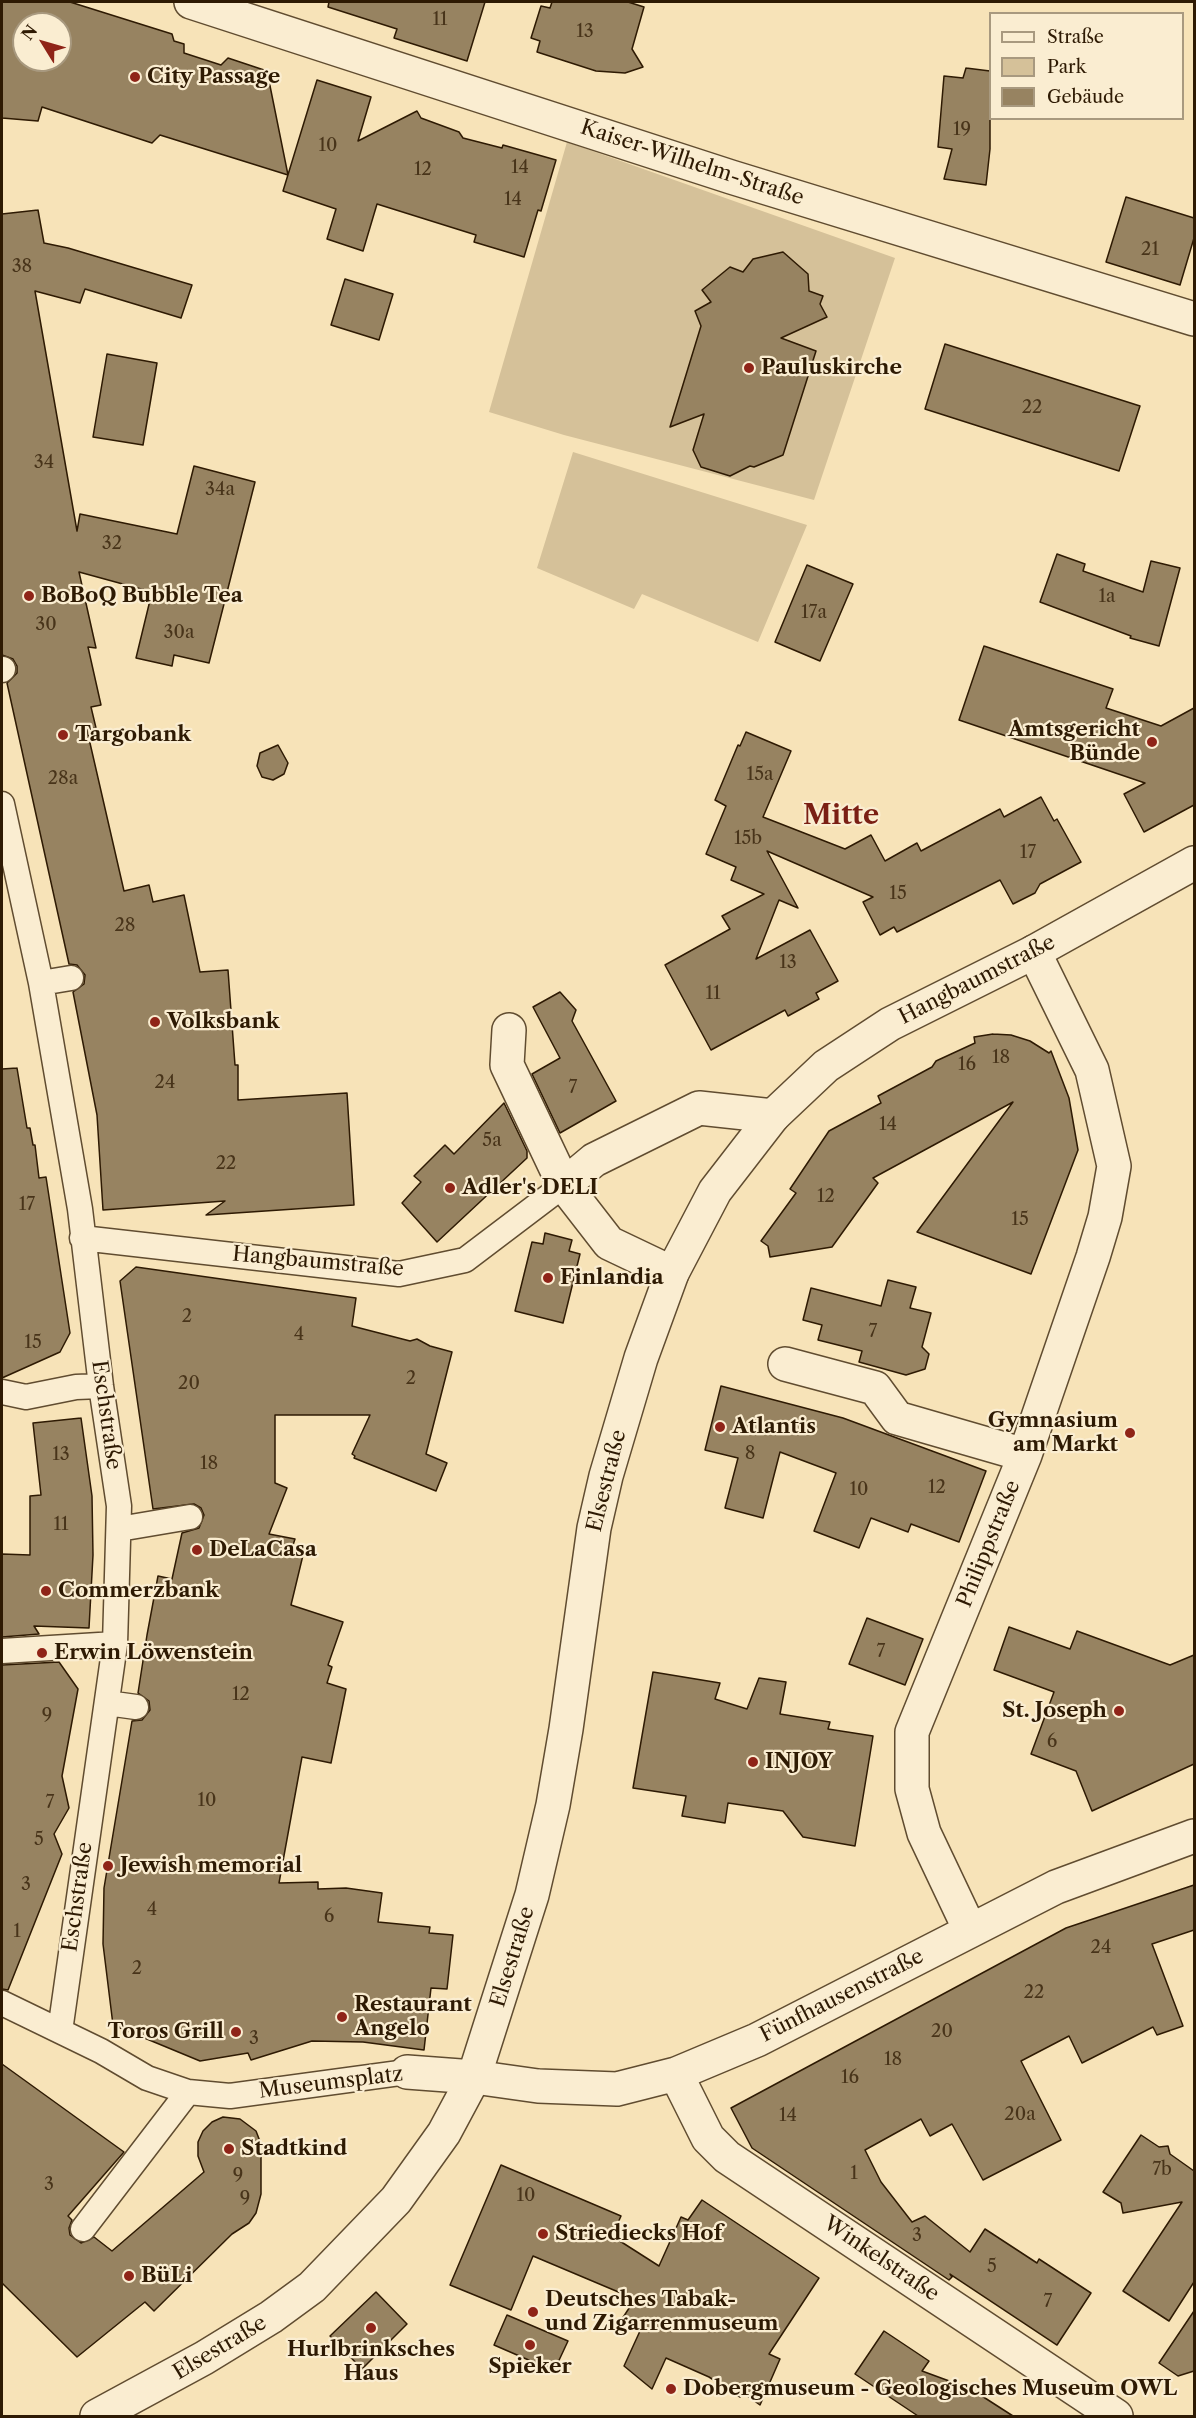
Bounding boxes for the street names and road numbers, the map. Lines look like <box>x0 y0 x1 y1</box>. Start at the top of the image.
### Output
street label: Kaiser-Wilhelm-Straße <box>577 115 807 211</box>
street label: Hangbaumstraße <box>895 930 1059 1030</box>
street label: Hangbaumstraße <box>231 1242 405 1282</box>
street label: Eschstraße <box>86 1359 126 1471</box>
street label: Elsestraße <box>582 1427 632 1535</box>
street label: Philippstraße <box>952 1477 1026 1611</box>
street label: Eschstraße <box>58 1841 98 1953</box>
street label: Elsestraße <box>486 1903 540 2011</box>
street label: Fünfhausenstraße <box>756 1944 928 2048</box>
street label: Museumsplatz <box>258 2062 404 2104</box>
street label: Winkelstraße <box>818 2211 944 2307</box>
street label: Elsestraße <box>169 2310 271 2386</box>

